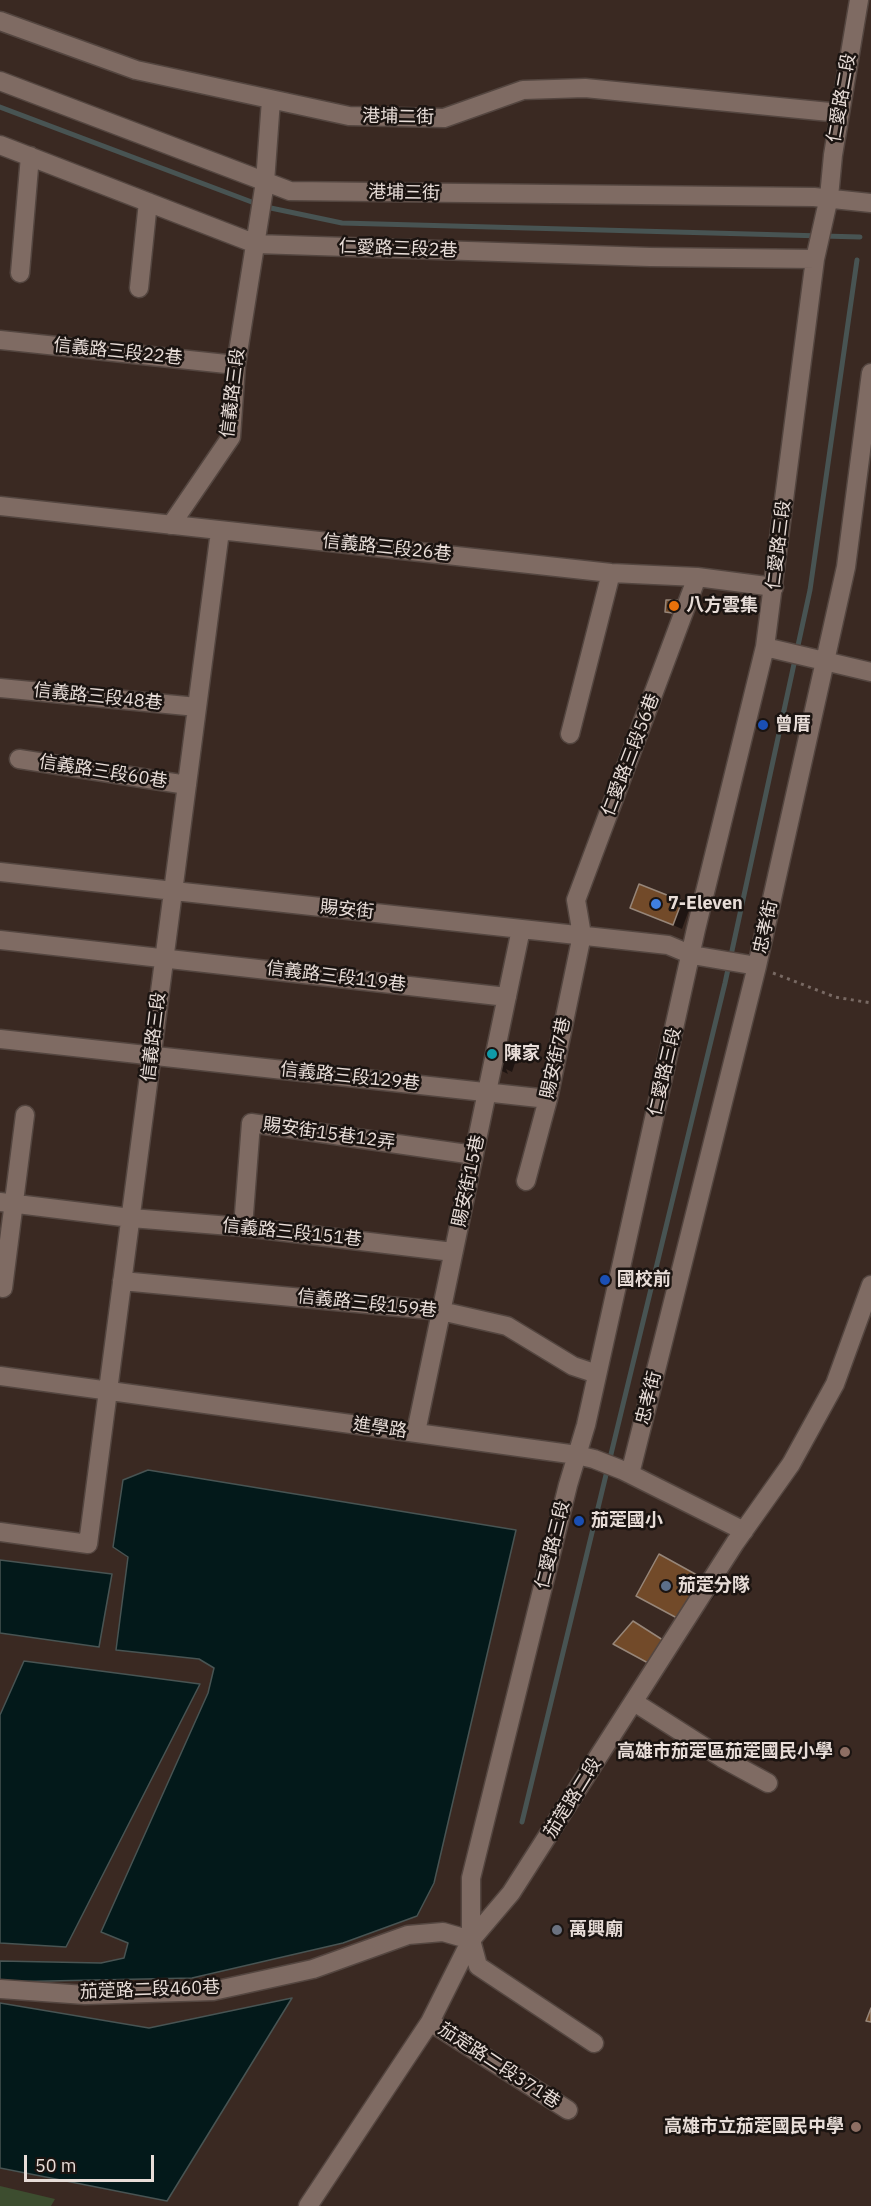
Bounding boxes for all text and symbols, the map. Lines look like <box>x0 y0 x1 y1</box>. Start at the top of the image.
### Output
street label: 仁愛路二段 <box>824 52 860 144</box>
street label: 港埔二街 <box>362 106 434 128</box>
street label: 港埔三街 <box>368 182 440 204</box>
street label: 仁愛路三段2巷 <box>338 236 458 262</box>
street label: 信義路三段22巷 <box>52 334 184 370</box>
street label: 信義路三段 <box>217 347 249 439</box>
street label: 仁愛路三段 <box>763 499 795 591</box>
street label: 信義路三段26巷 <box>321 530 453 566</box>
place label: 八方雲集 <box>686 595 758 617</box>
marker: 八方雲集 <box>667 599 681 613</box>
street label: 信義路三段48巷 <box>32 679 164 715</box>
street label: 仁愛路三段56巷 <box>598 691 664 819</box>
place label: 曾厝 <box>775 714 811 736</box>
marker: 曾厝 <box>756 718 770 732</box>
street label: 信義路三段60巷 <box>37 751 169 793</box>
place label: 7-Eleven <box>668 893 743 915</box>
street label: 賜安街 <box>319 896 375 924</box>
marker: 7-Eleven <box>649 897 663 911</box>
street label: 忠孝街 <box>750 898 782 956</box>
street label: 信義路三段119巷 <box>265 958 407 996</box>
street label: 信義路三段 <box>138 991 170 1083</box>
street label: 賜安街7巷 <box>537 1015 575 1101</box>
street label: 仁愛路三段 <box>644 1026 686 1118</box>
place label: 陳家 <box>504 1043 540 1065</box>
marker: 陳家 <box>485 1047 499 1061</box>
street label: 信義路三段129巷 <box>279 1059 421 1095</box>
street label: 賜安街15巷12弄 <box>262 1114 396 1154</box>
street label: 賜安街15巷 <box>449 1133 489 1229</box>
street label: 信義路三段151巷 <box>221 1215 363 1251</box>
place label: 國校前 <box>617 1269 671 1291</box>
marker: 國校前 <box>598 1273 612 1287</box>
street label: 信義路三段159巷 <box>296 1286 438 1322</box>
street label: 忠孝街 <box>632 1369 666 1427</box>
street label: 進學路 <box>352 1414 408 1442</box>
street label: 仁愛路三段 <box>532 1499 574 1591</box>
place label: 茄萣國小 <box>591 1510 663 1532</box>
marker: 茄萣國小 <box>572 1514 586 1528</box>
place label: 茄萣分隊 <box>678 1575 750 1597</box>
marker: 茄萣分隊 <box>659 1579 673 1593</box>
place label: 高雄市茄萣區茄萣國民小學 <box>617 1741 833 1763</box>
marker: 高雄市茄萣區茄萣國民小學 <box>838 1745 852 1759</box>
street label: 茄萣路二段 <box>540 1754 606 1842</box>
place label: 萬興廟 <box>569 1919 623 1941</box>
marker: 萬興廟 <box>550 1923 564 1937</box>
street label: 茄萣路二段460巷 <box>79 1977 221 2003</box>
street label: 茄萣路二段371巷 <box>434 2019 564 2113</box>
place label: 高雄市立茄萣國民中學 <box>664 2116 844 2138</box>
marker: 高雄市立茄萣國民中學 <box>849 2120 863 2134</box>
scale bar <box>27 2143 158 2181</box>
text: 50 m <box>35 2154 77 2177</box>

